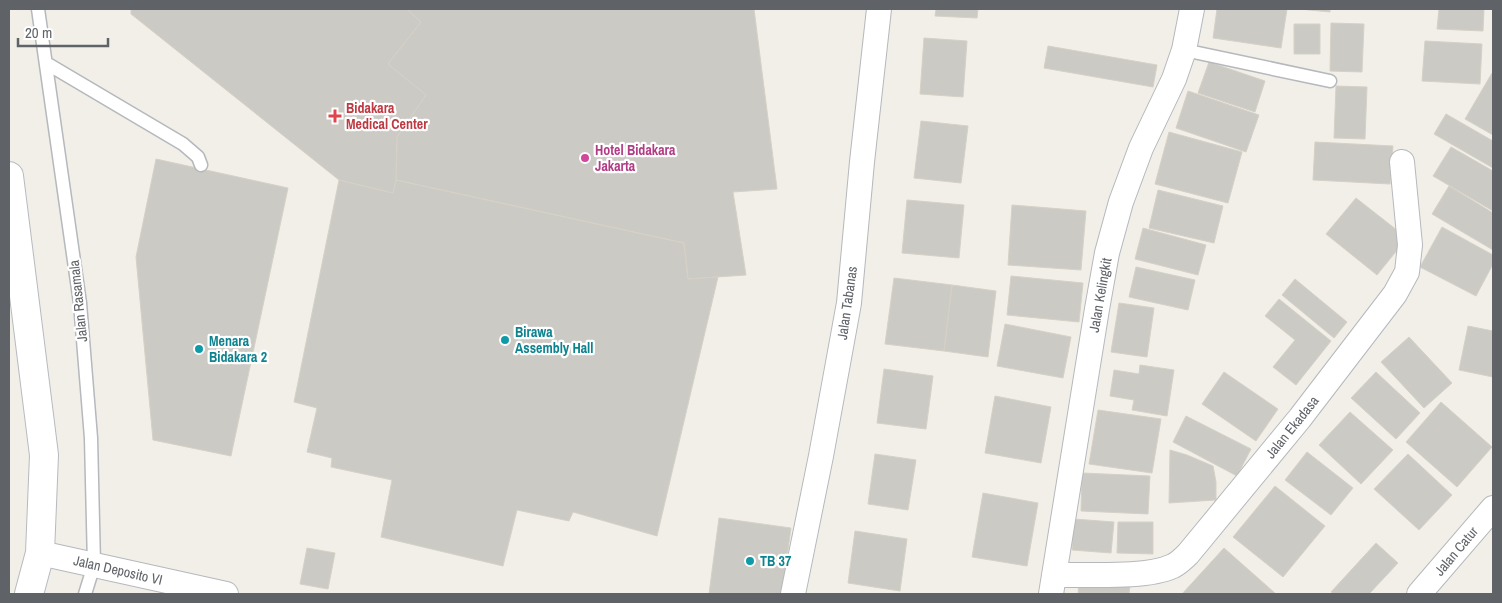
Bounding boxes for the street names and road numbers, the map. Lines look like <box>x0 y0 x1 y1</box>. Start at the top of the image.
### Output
street label: Jalan Kelingkit <box>1085 256 1115 334</box>
street label: Jalan Rasamala <box>65 259 91 343</box>
street label: Jalan Tabanas <box>833 265 861 341</box>
street label: Jalan Ekadasa <box>1261 392 1323 462</box>
street label: Jalan Catur <box>1430 523 1482 579</box>
street label: Jalan Deposito VI <box>72 551 164 589</box>

